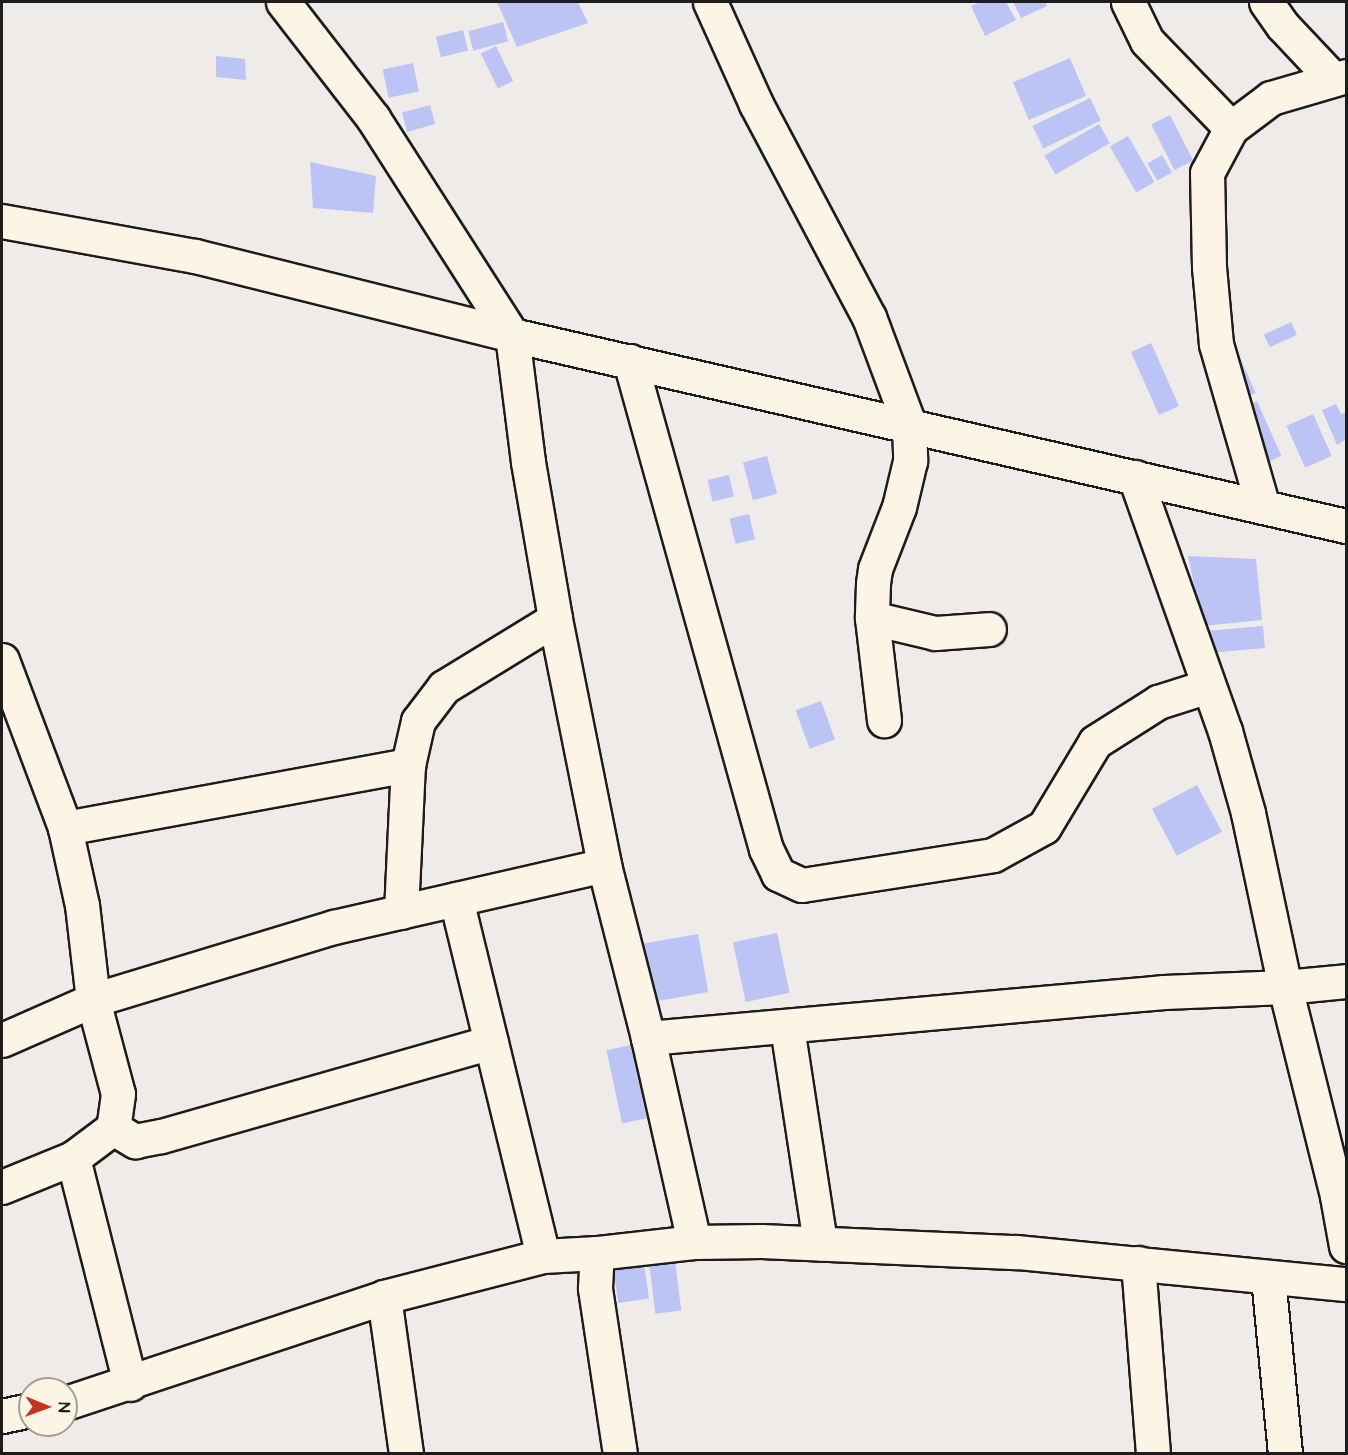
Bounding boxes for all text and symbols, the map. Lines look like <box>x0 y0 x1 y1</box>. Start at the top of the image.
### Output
north arrow <box>18 1377 78 1437</box>
text: N <box>53 1402 75 1412</box>

